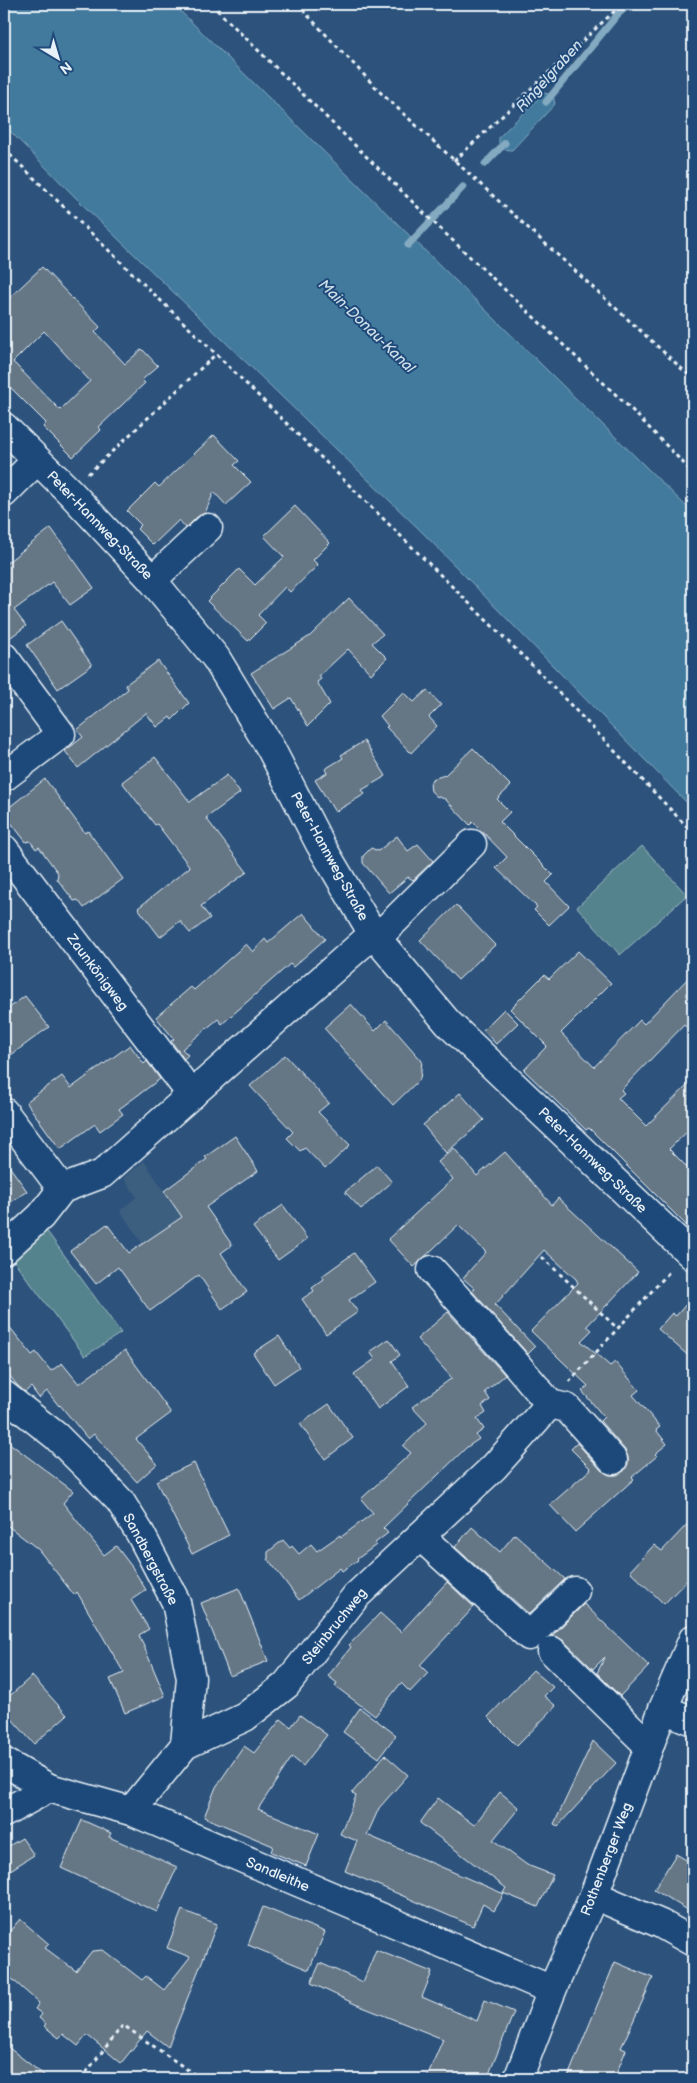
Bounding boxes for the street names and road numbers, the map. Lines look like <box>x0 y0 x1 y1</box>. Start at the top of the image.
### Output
street label: Peter-Hannweg-Straße <box>43 467 156 583</box>
street label: Peter-Hannweg-Straße <box>287 789 372 924</box>
street label: Zaunkönigweg <box>63 930 132 1014</box>
street label: Peter-Hannweg-Straße <box>535 1104 651 1217</box>
street label: Sandbergstraße <box>119 1510 182 1608</box>
street label: Steinbruchweg <box>298 1585 370 1668</box>
street label: Rothenberger Weg <box>577 1800 636 1918</box>
street label: Sandleithe <box>244 1853 312 1895</box>

